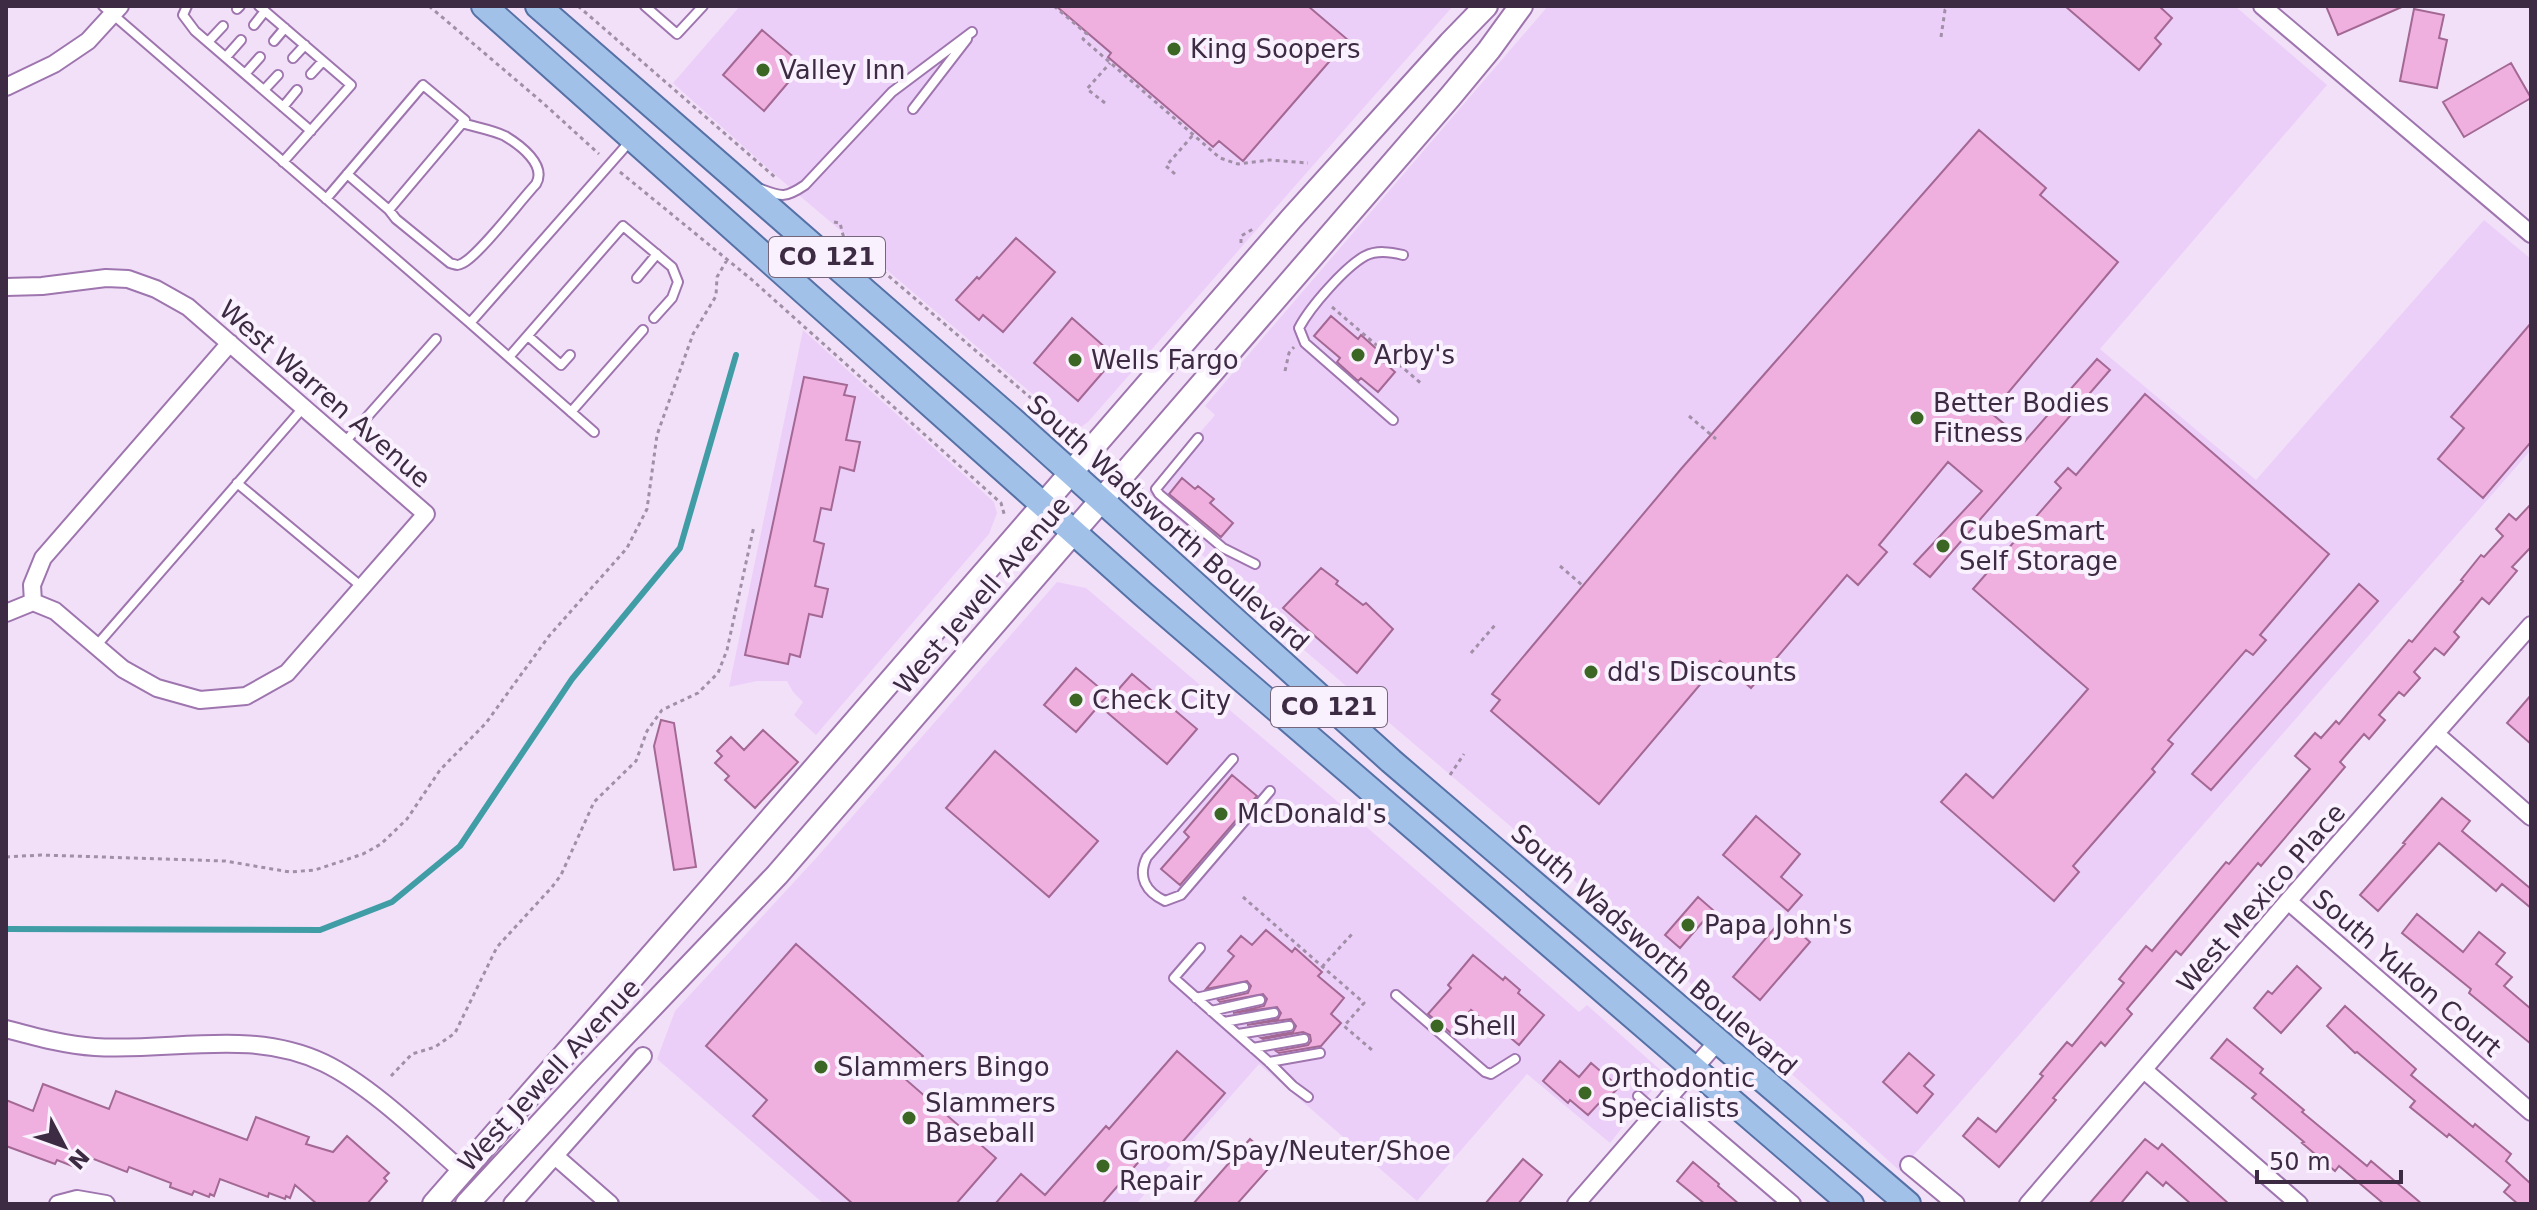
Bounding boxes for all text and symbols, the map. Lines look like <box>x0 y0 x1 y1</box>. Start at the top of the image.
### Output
place label: King Soopers <box>1190 34 1361 64</box>
marker: King Soopers <box>1165 40 1183 58</box>
place label: Valley Inn <box>779 55 905 85</box>
marker: Valley Inn <box>754 61 772 79</box>
road number: CO 121 <box>769 237 885 277</box>
street label: West Warren Avenue <box>213 294 437 494</box>
place label: Arby's <box>1374 340 1455 370</box>
place label: Wells Fargo <box>1091 345 1239 375</box>
marker: Arby's <box>1349 346 1367 364</box>
marker: Wells Fargo <box>1066 351 1084 369</box>
place label: Better Bodies Fitness <box>1933 388 2109 448</box>
street label: South Wadsworth Boulevard <box>1021 389 1315 657</box>
marker: Better Bodies Fitness <box>1908 409 1926 427</box>
street label: West Jewell Avenue <box>888 490 1076 700</box>
place label: CubeSmart Self Storage <box>1959 516 2118 576</box>
marker: CubeSmart Self Storage <box>1934 537 1952 555</box>
place label: dd's Discounts <box>1607 657 1797 687</box>
marker: dd's Discounts <box>1582 663 1600 681</box>
place label: Check City <box>1092 685 1231 715</box>
road number: CO 121 <box>1271 687 1387 727</box>
marker: Check City <box>1067 691 1085 709</box>
street label: West Mexico Place <box>2171 797 2351 999</box>
place label: McDonald's <box>1237 799 1387 829</box>
marker: McDonald's <box>1212 805 1230 823</box>
street label: South Wadsworth Boulevard <box>1505 818 1803 1082</box>
street label: South Yukon Court <box>2307 883 2507 1063</box>
place label: Papa John's <box>1704 910 1852 940</box>
marker: Papa John's <box>1679 916 1697 934</box>
street label: West Jewell Avenue <box>452 972 646 1178</box>
place label: Shell <box>1453 1011 1516 1041</box>
marker: Shell <box>1428 1017 1446 1035</box>
place label: Slammers Bingo <box>837 1052 1050 1082</box>
marker: Slammers Bingo <box>812 1058 830 1076</box>
place label: Orthodontic Specialists <box>1601 1063 1755 1123</box>
marker: Orthodontic Specialists <box>1576 1084 1594 1102</box>
place label: Slammers Baseball <box>925 1088 1056 1148</box>
north arrow <box>24 1106 104 1186</box>
marker: Slammers Baseball <box>900 1109 918 1127</box>
scale bar <box>2257 1134 2401 1184</box>
place label: Groom/Spay/Neuter/Shoe Repair <box>1119 1136 1451 1196</box>
text: N <box>63 1144 94 1174</box>
text: 50 m <box>2269 1148 2331 1176</box>
marker: Groom/Spay/Neuter/Shoe Repair <box>1094 1157 1112 1175</box>

